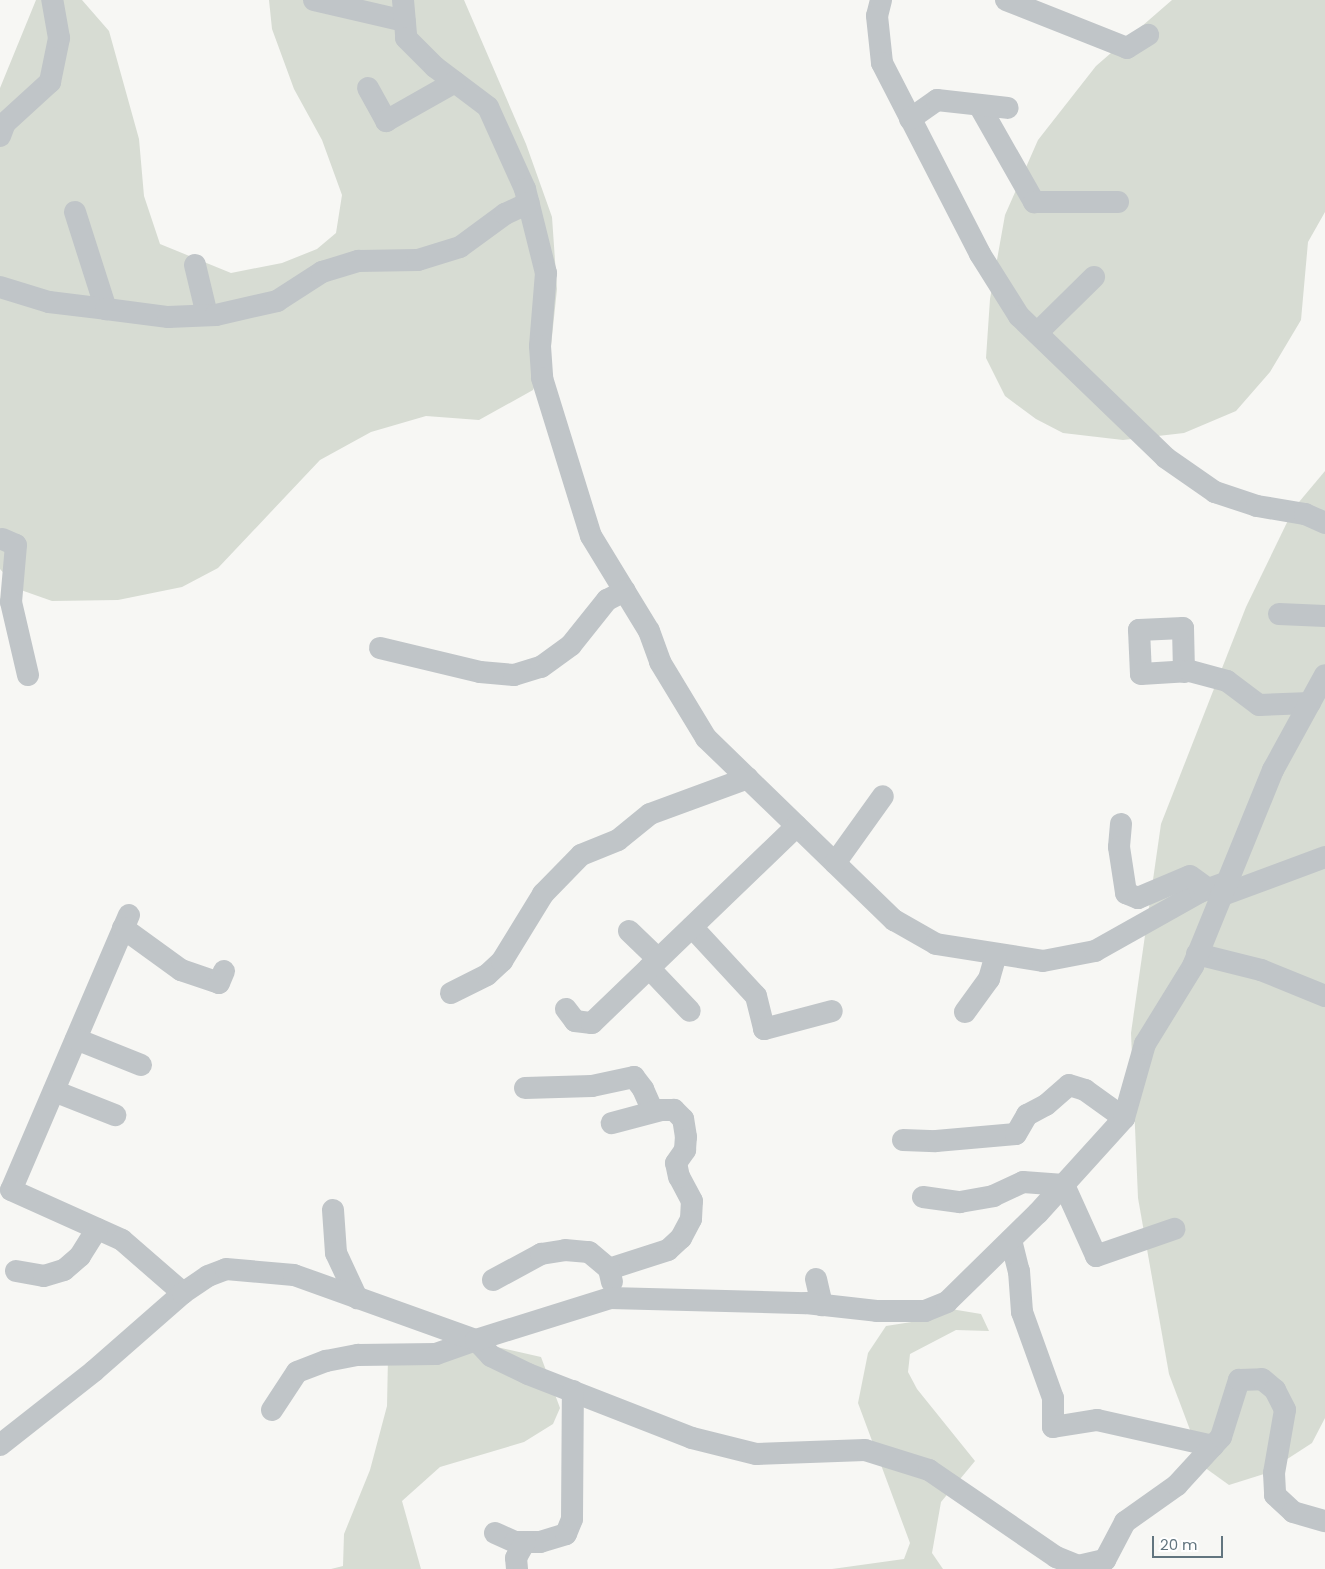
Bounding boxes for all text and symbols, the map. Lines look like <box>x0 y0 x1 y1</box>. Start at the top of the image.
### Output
scale bar <box>1155 1526 1226 1558</box>
text: 20 m <box>1160 1534 1198 1555</box>

